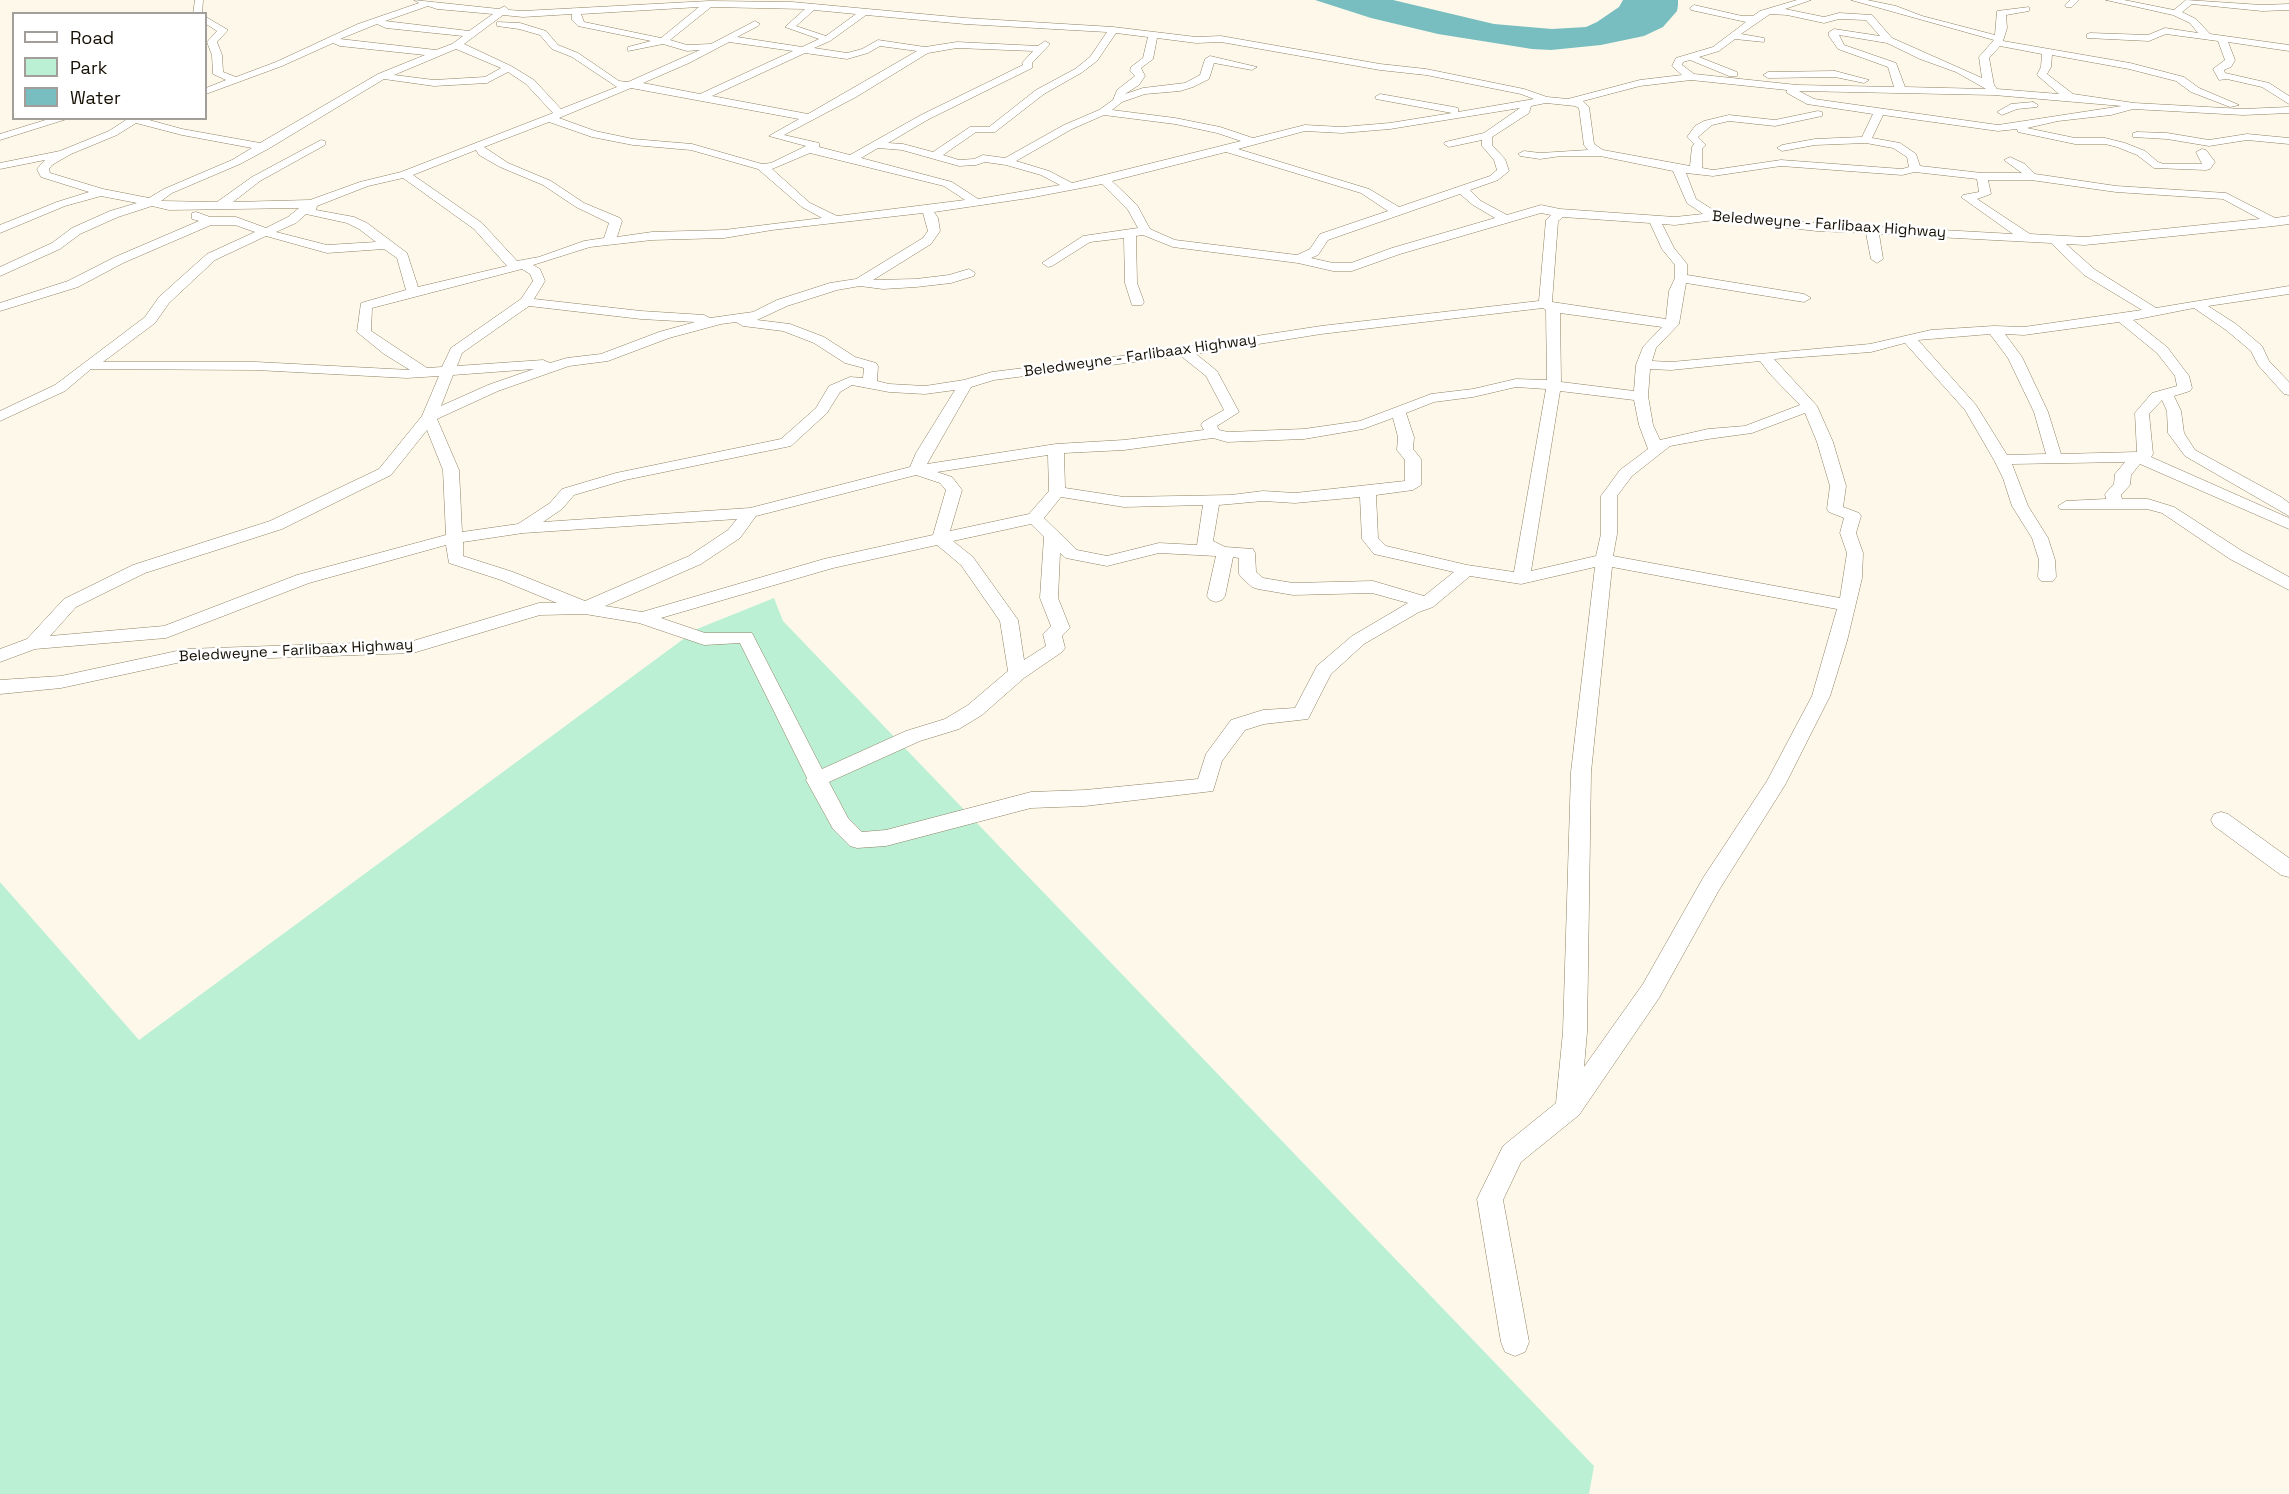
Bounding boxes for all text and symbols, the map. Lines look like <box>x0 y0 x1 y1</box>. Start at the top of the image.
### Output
legend <box>12 12 207 120</box>
text: Road <box>70 26 114 49</box>
text: Park <box>70 56 107 79</box>
text: Water <box>70 86 121 109</box>
street label: Beledweyne - Farlibaax Highway <box>1711 208 1947 242</box>
street label: Beledweyne - Farlibaax Highway <box>1023 331 1257 381</box>
street label: Beledweyne - Farlibaax Highway <box>178 636 414 666</box>

